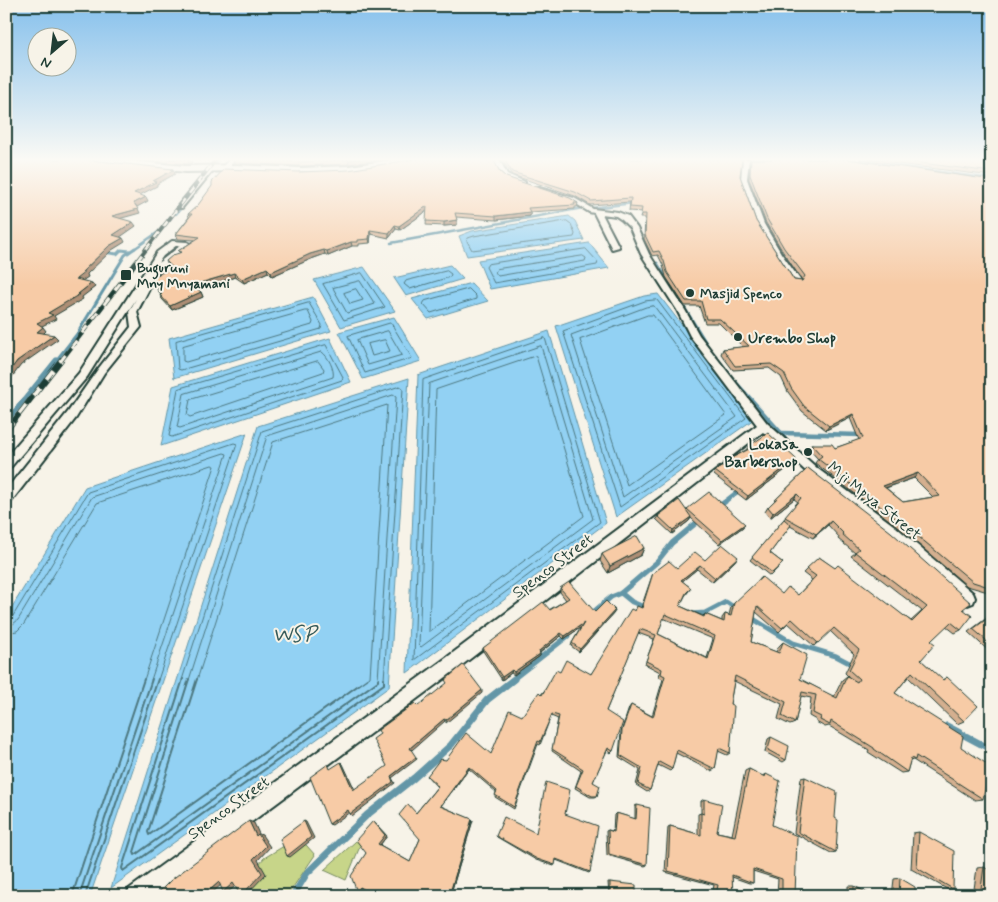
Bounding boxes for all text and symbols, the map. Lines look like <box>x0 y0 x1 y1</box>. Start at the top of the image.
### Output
north arrow <box>28 28 78 78</box>
text: N <box>38 52 55 73</box>
place label: Buguruni Mny Mnyamani <box>137 259 230 293</box>
marker: Buguruni Mny Mnyamani <box>119 268 133 282</box>
place label: Masjid Spenco <box>700 285 782 304</box>
marker: Masjid Spenco <box>684 287 696 299</box>
place label: Urembo Shop <box>748 328 836 349</box>
marker: Urembo Shop <box>732 331 744 343</box>
place label: Lokasa Barbershop <box>724 434 798 473</box>
marker: Lokasa Barbershop <box>802 446 814 458</box>
street label: Mji Mpya Street <box>823 457 926 546</box>
street label: Spenco Street <box>508 529 597 603</box>
water label: WSP <box>272 621 319 649</box>
street label: Spenco Street <box>184 772 274 845</box>

